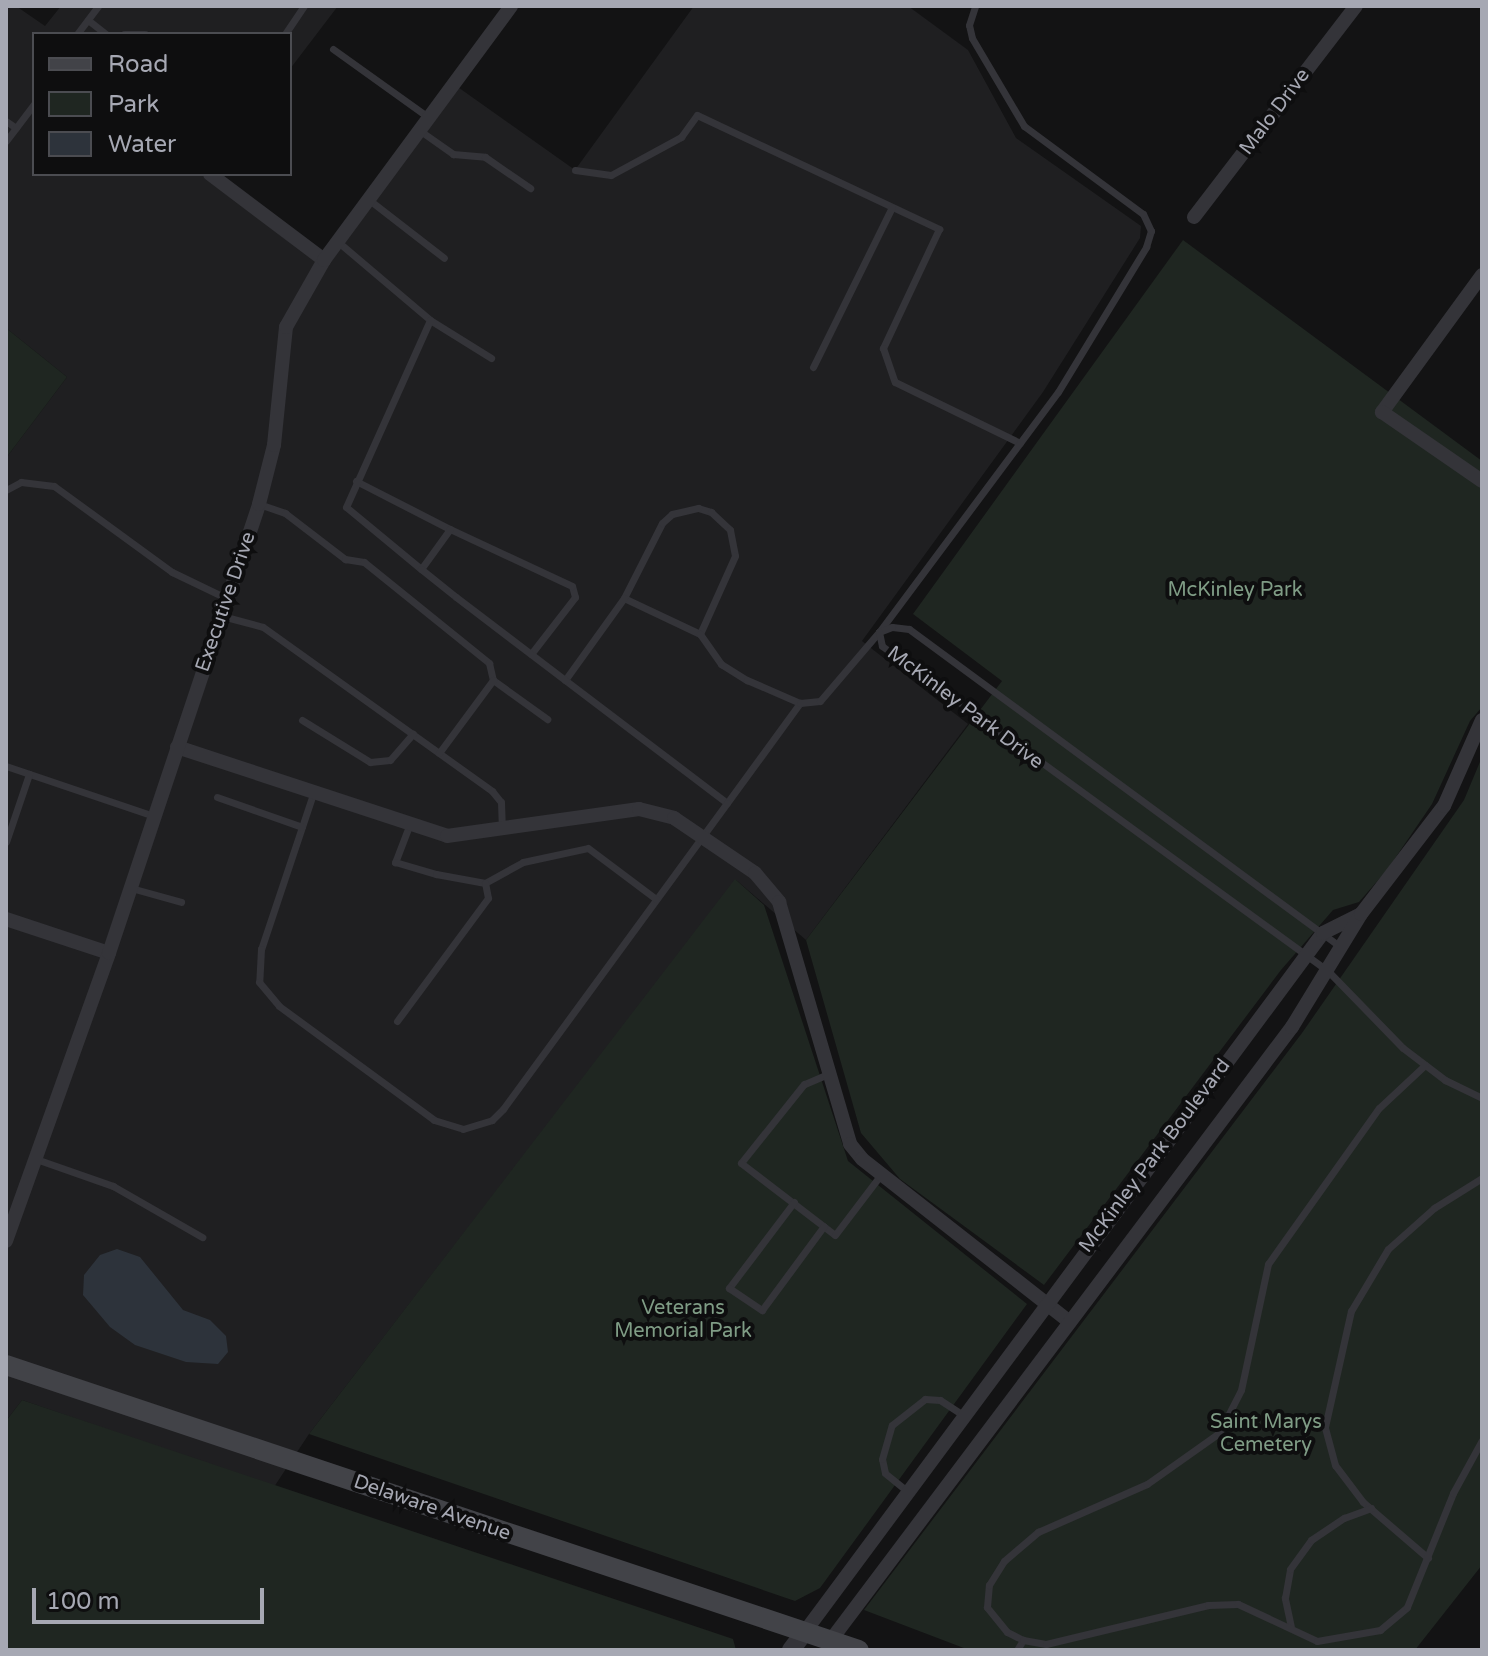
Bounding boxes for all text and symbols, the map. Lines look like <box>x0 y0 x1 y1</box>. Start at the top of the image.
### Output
legend <box>32 32 292 176</box>
text: Road <box>108 50 168 79</box>
street label: Malo Drive <box>1235 64 1315 160</box>
text: Park <box>108 90 159 119</box>
text: Water <box>108 130 176 159</box>
street label: Executive Drive <box>191 529 261 675</box>
park label: McKinley Park <box>1167 578 1303 602</box>
street label: McKinley Park Drive <box>882 641 1048 775</box>
street label: McKinley Park Boulevard <box>1074 1054 1236 1258</box>
park label: Veterans Memorial Park <box>614 1297 752 1344</box>
park label: Saint Marys Cemetery <box>1210 1411 1322 1458</box>
street label: Delaware Avenue <box>350 1470 514 1546</box>
scale bar <box>36 1572 268 1622</box>
text: 100 m <box>46 1587 120 1616</box>

